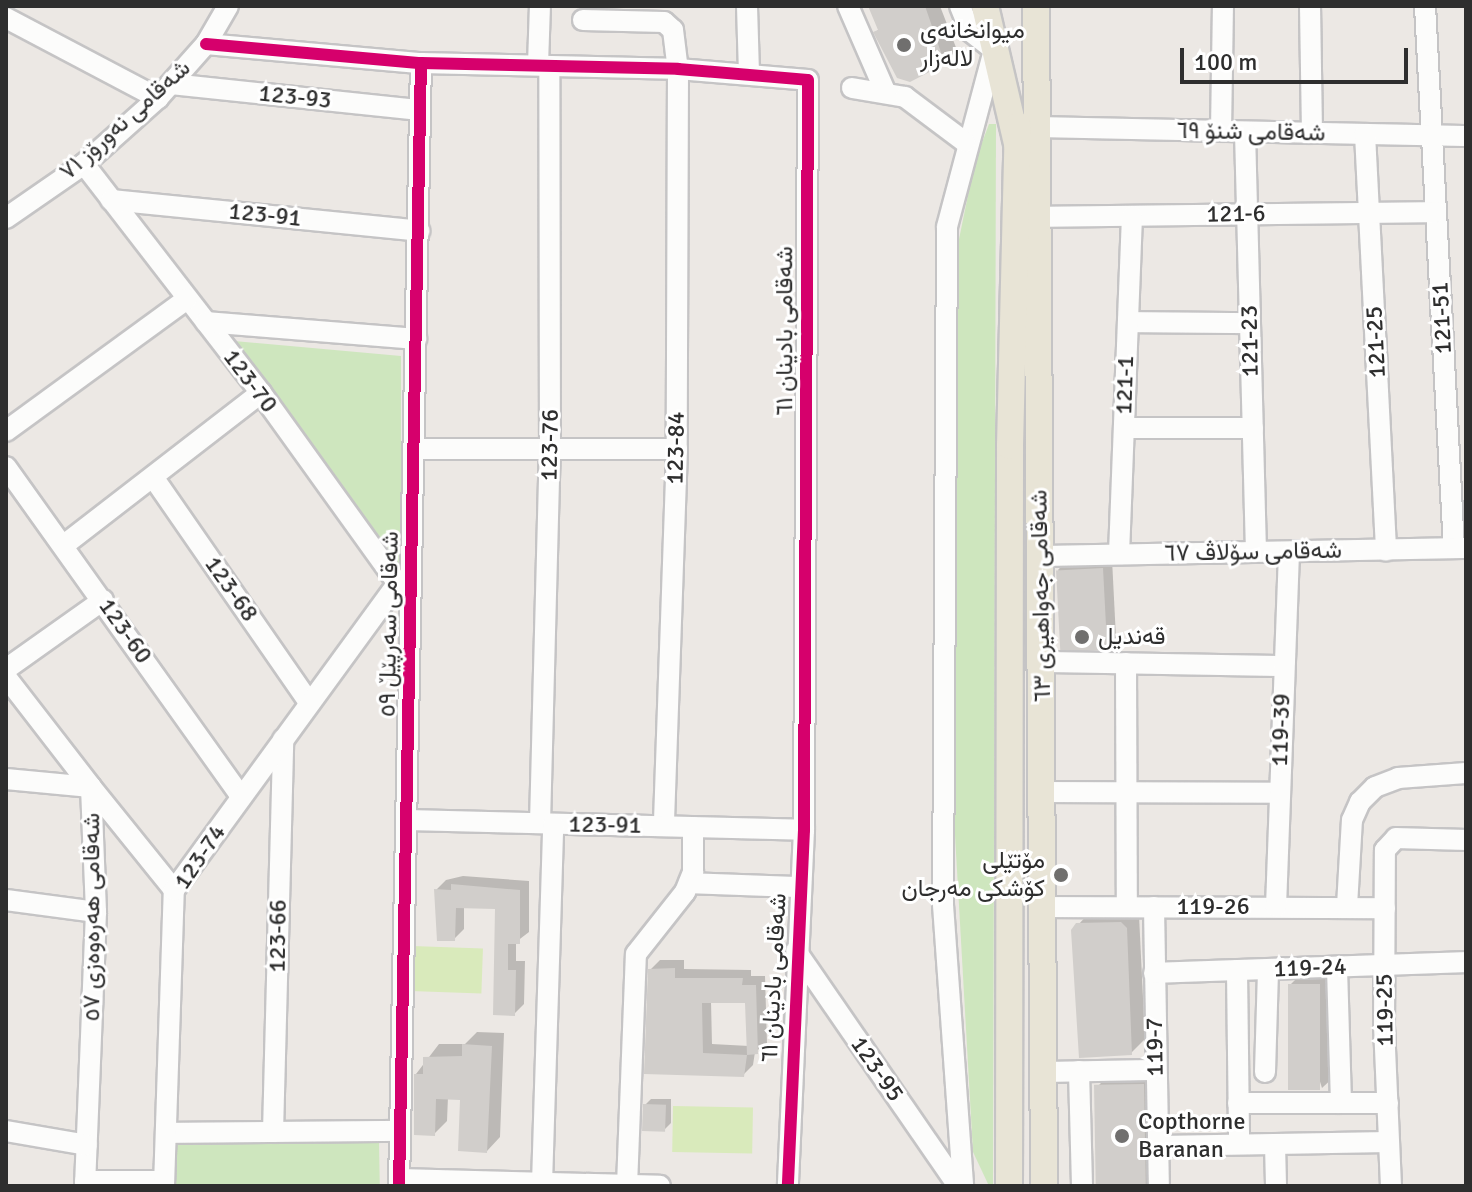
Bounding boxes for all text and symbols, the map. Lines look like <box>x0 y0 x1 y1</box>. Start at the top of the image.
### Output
place label: میوانخانەی لالەزار <box>920 17 1025 73</box>
scale bar <box>1184 32 1412 82</box>
marker: میوانخانەی لالەزار <box>895 36 913 54</box>
text: 100 m <box>1194 47 1257 77</box>
street label: شەقامی نەورۆز ٧١ <box>54 54 196 186</box>
street label: 123-93 <box>257 79 333 115</box>
street label: شەقامی شنۆ ٦٩ <box>1176 116 1326 148</box>
street label: 123-91 <box>227 197 303 233</box>
street label: 121-6 <box>1206 199 1266 229</box>
street label: شەقامی بادینان ٦١ <box>771 246 799 416</box>
street label: 121-51 <box>1426 281 1458 355</box>
street label: 121-23 <box>1235 305 1265 377</box>
street label: 121-25 <box>1360 305 1392 379</box>
street label: 123-70 <box>217 344 283 418</box>
street label: 121-1 <box>1110 355 1140 415</box>
street label: 123-76 <box>535 409 565 481</box>
street label: 123-84 <box>661 411 691 485</box>
street label: شەقامی جەواهیری ٦٣ <box>1025 489 1057 703</box>
street label: شەقامی سەرپێڵ ٥٩ <box>373 531 405 717</box>
street label: شەقامی سۆلاڤ ٦٧ <box>1164 536 1342 568</box>
street label: 123-68 <box>198 551 264 627</box>
street label: 123-60 <box>92 593 158 669</box>
place label: قەندیل <box>1098 623 1165 651</box>
marker: قەندیل <box>1073 628 1091 646</box>
street label: 119-39 <box>1265 693 1297 767</box>
street label: 123-91 <box>568 810 642 840</box>
street label: شەقامی هەرەوەزی ٥٧ <box>78 813 106 1021</box>
street label: 123-74 <box>168 819 232 895</box>
place label: مۆتێلی کۆشکی مەرجان <box>901 847 1045 903</box>
marker: مۆتێلی کۆشکی مەرجان <box>1052 866 1070 884</box>
street label: شەقامی بادینان ٦١ <box>755 893 793 1063</box>
street label: 119-26 <box>1176 893 1250 921</box>
street label: 123-66 <box>263 899 293 973</box>
street label: 119-24 <box>1273 952 1347 984</box>
street label: 119-25 <box>1370 973 1400 1047</box>
street label: 119-7 <box>1140 1017 1170 1077</box>
street label: 123-95 <box>844 1031 910 1107</box>
place label: Copthorne Baranan <box>1138 1108 1245 1164</box>
marker: Copthorne Baranan <box>1113 1127 1131 1145</box>

